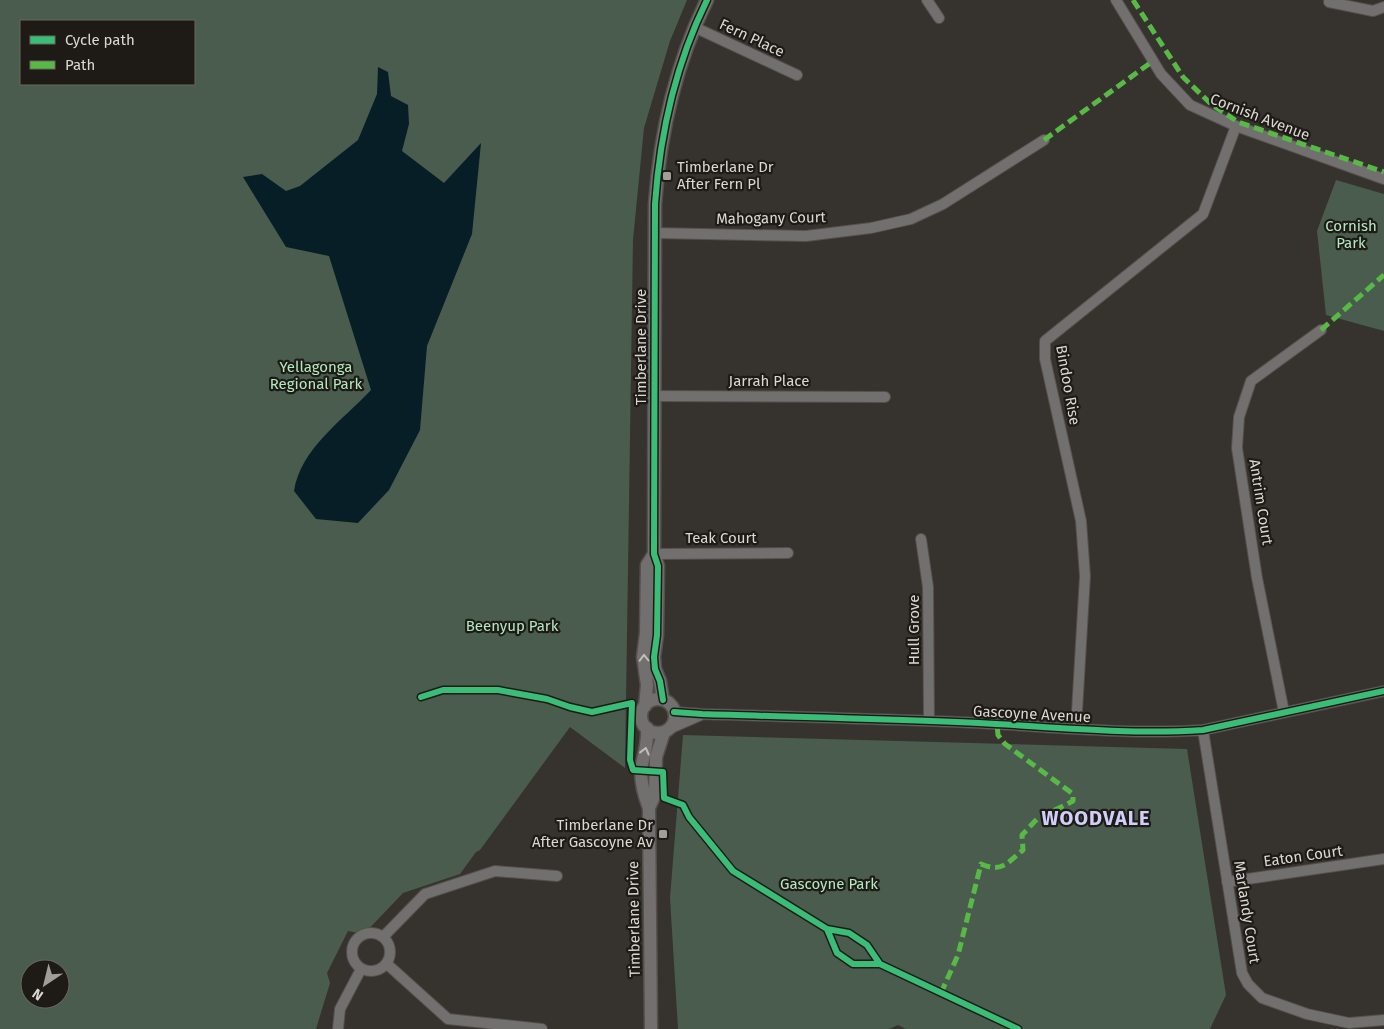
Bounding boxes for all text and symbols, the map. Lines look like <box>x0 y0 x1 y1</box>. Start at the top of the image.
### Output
street label: Fern Place <box>717 15 787 61</box>
legend <box>20 20 195 85</box>
text: Cycle path <box>65 31 135 49</box>
text: Path <box>65 56 95 74</box>
street label: Cornish Avenue <box>1208 90 1312 144</box>
place label: Timberlane Dr After Fern Pl <box>677 158 774 193</box>
marker: Timberlane Dr After Fern Pl <box>661 170 673 182</box>
street label: Mahogany Court <box>716 208 827 228</box>
park label: Cornish Park <box>1325 217 1377 252</box>
street label: Timberlane Drive <box>632 289 650 405</box>
street label: Bindoo Rise <box>1052 344 1084 426</box>
park label: Yellagonga Regional Park <box>270 358 363 393</box>
street label: Jarrah Place <box>729 372 809 390</box>
street label: Antrim Court <box>1245 458 1277 547</box>
street label: Teak Court <box>685 529 757 547</box>
street label: Hull Grove <box>905 595 923 665</box>
park label: Beenyup Park <box>466 617 559 635</box>
one-way arrow <box>639 653 649 661</box>
street label: Gascoyne Avenue <box>973 702 1091 726</box>
one-way arrow <box>640 748 650 756</box>
district label: WOODVALE <box>1041 806 1151 830</box>
place label: Timberlane Dr After Gascoyne Av <box>532 816 654 851</box>
marker: Timberlane Dr After Gascoyne Av <box>657 828 669 840</box>
street label: Eaton Court <box>1262 841 1344 870</box>
street label: Marlandy Court <box>1230 859 1264 965</box>
street label: Timberlane Drive <box>624 861 644 977</box>
park label: Gascoyne Park <box>780 875 878 893</box>
north arrow <box>20 959 70 1009</box>
text: N <box>29 985 47 1004</box>

